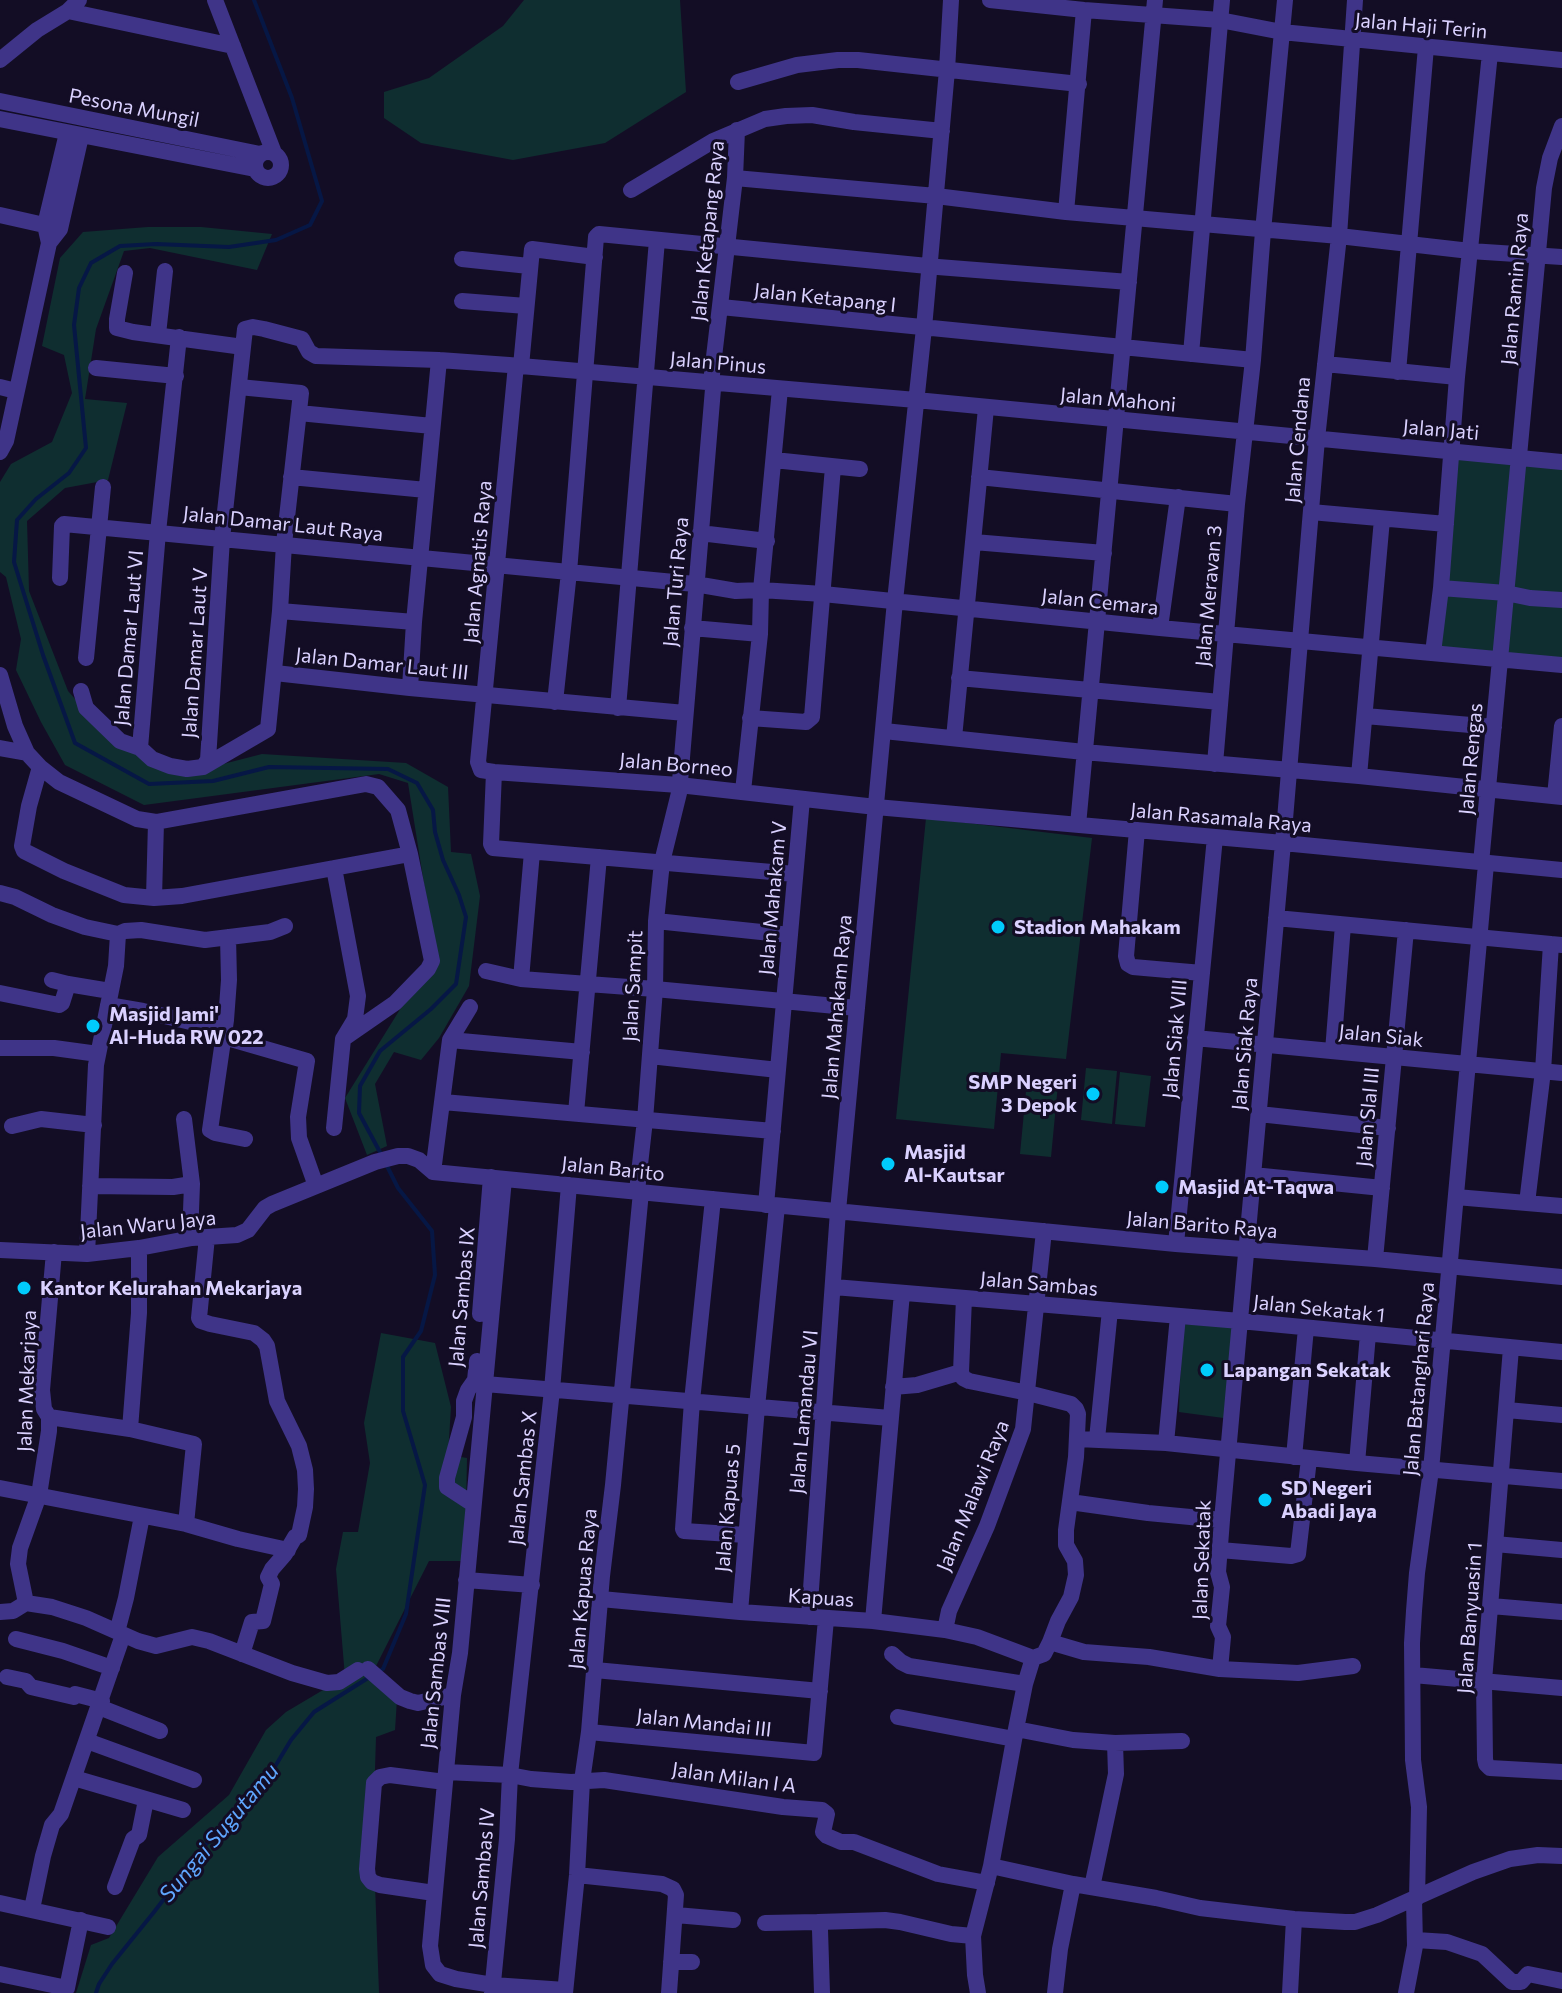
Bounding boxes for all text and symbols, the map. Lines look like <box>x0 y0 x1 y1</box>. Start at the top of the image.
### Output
street label: Jalan Haji Terin <box>1354 8 1488 44</box>
street label: Pesona Mungil <box>67 84 201 132</box>
street label: Jalan Ketapang Raya <box>687 139 729 323</box>
street label: Jalan Ramin Raya <box>1496 212 1534 366</box>
street label: Jalan Ketapang I <box>753 279 897 317</box>
street label: Jalan Pinus <box>669 347 767 379</box>
street label: Jalan Cendana <box>1281 376 1315 504</box>
street label: Jalan Mahoni <box>1059 383 1177 417</box>
street label: Jalan Jati <box>1402 415 1480 445</box>
street label: Jalan Agnatis Raya <box>459 479 497 645</box>
street label: Jalan Damar Laut Raya <box>182 502 384 546</box>
street label: Jalan Turi Raya <box>658 516 694 648</box>
street label: Jalan Meravan 3 <box>1191 524 1227 668</box>
street label: Jalan Damar Laut VI <box>109 549 149 727</box>
street label: Jalan Damar Laut V <box>177 567 213 739</box>
street label: Jalan Cemara <box>1040 584 1160 620</box>
street label: Jalan Damar Laut III <box>294 643 470 685</box>
street label: Jalan Rengas <box>1454 702 1488 816</box>
street label: Jalan Borneo <box>618 748 734 782</box>
street label: Jalan Rasamala Raya <box>1129 798 1313 838</box>
street label: Jalan Mahakam V <box>754 820 792 976</box>
street label: Jalan Mahakam Raya <box>817 914 857 1100</box>
place label: Stadion Mahakam <box>1014 915 1181 939</box>
marker: Stadion Mahakam <box>989 918 1007 936</box>
street label: Jalan Sampit <box>618 929 648 1043</box>
street label: Jalan Siak Raya <box>1227 977 1263 1111</box>
street label: Jalan Siak VIII <box>1158 978 1192 1100</box>
place label: Masjid Jami' Al-Huda RW 022 <box>109 1002 264 1049</box>
marker: Masjid Jami' Al-Huda RW 022 <box>84 1017 102 1035</box>
street label: Jalan Siak <box>1337 1020 1425 1052</box>
street label: Jalan Slal III <box>1352 1066 1384 1168</box>
place label: SMP Negeri 3 Depok <box>968 1070 1077 1117</box>
marker: SMP Negeri 3 Depok <box>1084 1085 1102 1103</box>
place label: Masjid Al-Kautsar <box>904 1140 1005 1187</box>
street label: Jalan Barito <box>560 1152 666 1186</box>
marker: Masjid Al-Kautsar <box>879 1155 897 1173</box>
place label: Masjid At-Taqwa <box>1178 1175 1334 1199</box>
marker: Masjid At-Taqwa <box>1153 1178 1171 1196</box>
street label: Jalan Waru Jaya <box>79 1206 217 1244</box>
street label: Jalan Barito Raya <box>1125 1206 1279 1244</box>
street label: Jalan Sambas IX <box>444 1226 480 1368</box>
street label: Jalan Sambas <box>979 1267 1099 1301</box>
place label: Kantor Kelurahan Mekarjaya <box>40 1276 302 1300</box>
marker: Kantor Kelurahan Mekarjaya <box>15 1279 33 1297</box>
street label: Jalan Batanghari Raya <box>1399 1281 1439 1477</box>
street label: Jalan Sekatak 1 <box>1252 1290 1386 1328</box>
street label: Jalan Mekarjaya <box>13 1310 41 1452</box>
street label: Jalan Lamandau VI <box>785 1329 823 1495</box>
place label: Lapangan Sekatak <box>1223 1358 1391 1382</box>
marker: Lapangan Sekatak <box>1198 1361 1216 1379</box>
street label: Jalan Sambas X <box>504 1409 542 1547</box>
street label: Jalan Malawi Raya <box>932 1417 1014 1575</box>
street label: Jalan Kapuas 5 <box>710 1443 746 1573</box>
place label: SD Negeri Abadi Jaya <box>1281 1476 1377 1523</box>
marker: SD Negeri Abadi Jaya <box>1256 1491 1274 1509</box>
street label: Jalan Sekatak <box>1188 1500 1216 1620</box>
street label: Jalan Kapuas Raya <box>564 1507 602 1671</box>
street label: Jalan Banyuasin 1 <box>1453 1541 1487 1695</box>
street label: Kapuas <box>787 1584 855 1612</box>
street label: Jalan Sambas VIII <box>416 1596 456 1750</box>
street label: Jalan Mandai III <box>635 1704 773 1742</box>
street label: Jalan Milan I A <box>670 1757 798 1799</box>
water label: Sungai Sugutamu <box>153 1759 285 1907</box>
street label: Jalan Sambas IV <box>464 1807 500 1949</box>

